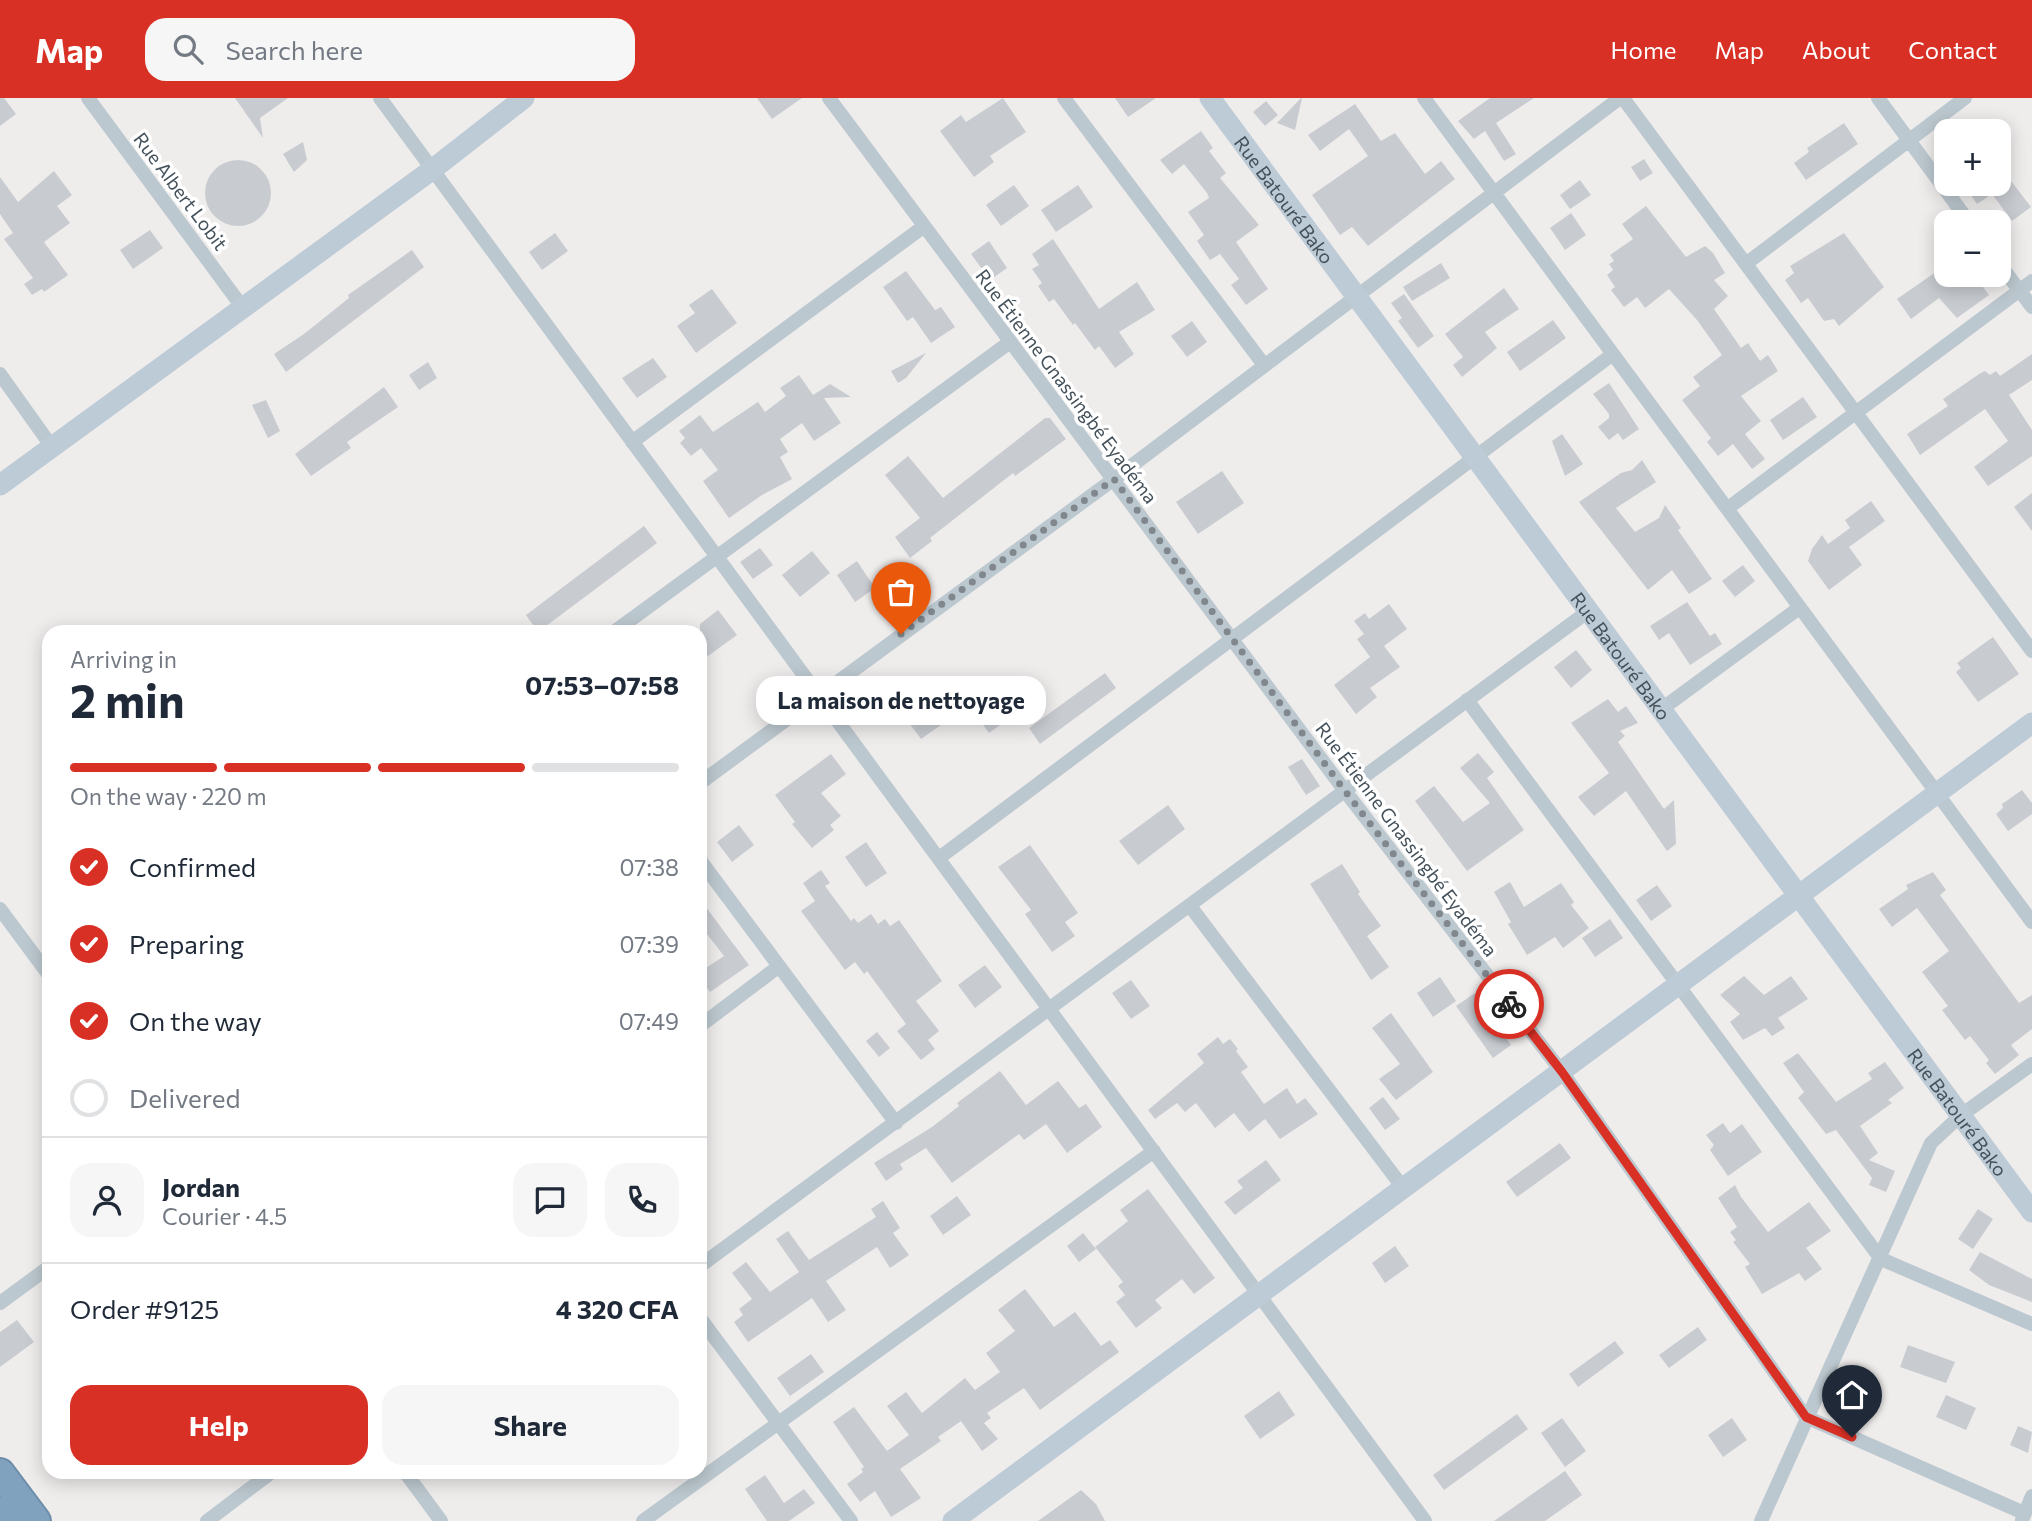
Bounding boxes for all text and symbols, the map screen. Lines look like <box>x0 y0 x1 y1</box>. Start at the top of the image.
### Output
search box <box>145 18 635 81</box>
text: Map <box>35 29 103 70</box>
icon: search <box>169 30 207 68</box>
text: Search here <box>225 34 363 65</box>
text: Home <box>1611 35 1677 64</box>
text: Map <box>1715 35 1764 64</box>
text: About <box>1802 35 1870 64</box>
text: Contact <box>1908 35 1997 64</box>
map controls <box>1934 119 2011 287</box>
button: + <box>1934 119 2011 196</box>
street label: Rue Albert Lobit <box>129 128 233 254</box>
street label: Rue Batouré Bako <box>1230 131 1340 268</box>
button: − <box>1934 210 2011 287</box>
street label: Rue Étienne Gnassingbé Eyadéma <box>971 264 1163 508</box>
pin <box>871 562 931 634</box>
icon: bag <box>882 573 920 611</box>
street label: Rue Batouré Bako <box>1567 587 1676 724</box>
text: Arriving in <box>70 645 177 673</box>
text: 07:53–07:58 <box>525 669 679 700</box>
text: 2 min <box>70 671 185 727</box>
callout: La maison de nettoyage <box>756 676 1046 725</box>
text: La maison de nettoyage <box>777 686 1025 714</box>
street label: Rue Étienne Gnassingbé Eyadéma <box>1311 717 1503 961</box>
text: On the way · 220 m <box>70 782 267 810</box>
icon: check <box>70 848 108 886</box>
text: Confirmed <box>129 851 256 882</box>
text: 07:38 <box>619 853 679 881</box>
icon: check <box>70 925 108 963</box>
text: Preparing <box>129 928 244 959</box>
text: 07:39 <box>619 930 679 958</box>
courier <box>1474 969 1544 1039</box>
icon: bike <box>1490 985 1528 1023</box>
icon: check <box>70 1002 108 1040</box>
text: On the way <box>129 1005 262 1036</box>
text: 07:49 <box>619 1007 679 1035</box>
street label: Rue Batouré Bako <box>1903 1043 2013 1180</box>
text: Delivered <box>129 1082 240 1113</box>
button: person <box>70 1163 144 1237</box>
button: chat <box>513 1163 587 1237</box>
button: phone <box>605 1163 679 1237</box>
text: Jordan <box>162 1171 240 1202</box>
text: Courier · 4.5 <box>162 1202 287 1230</box>
text: Order #9125 <box>70 1293 219 1324</box>
text: 4 320 CFA <box>556 1293 679 1324</box>
pin <box>1822 1365 1882 1437</box>
icon: home <box>1833 1376 1871 1414</box>
button: Help <box>70 1385 368 1465</box>
button: Share <box>382 1385 679 1465</box>

